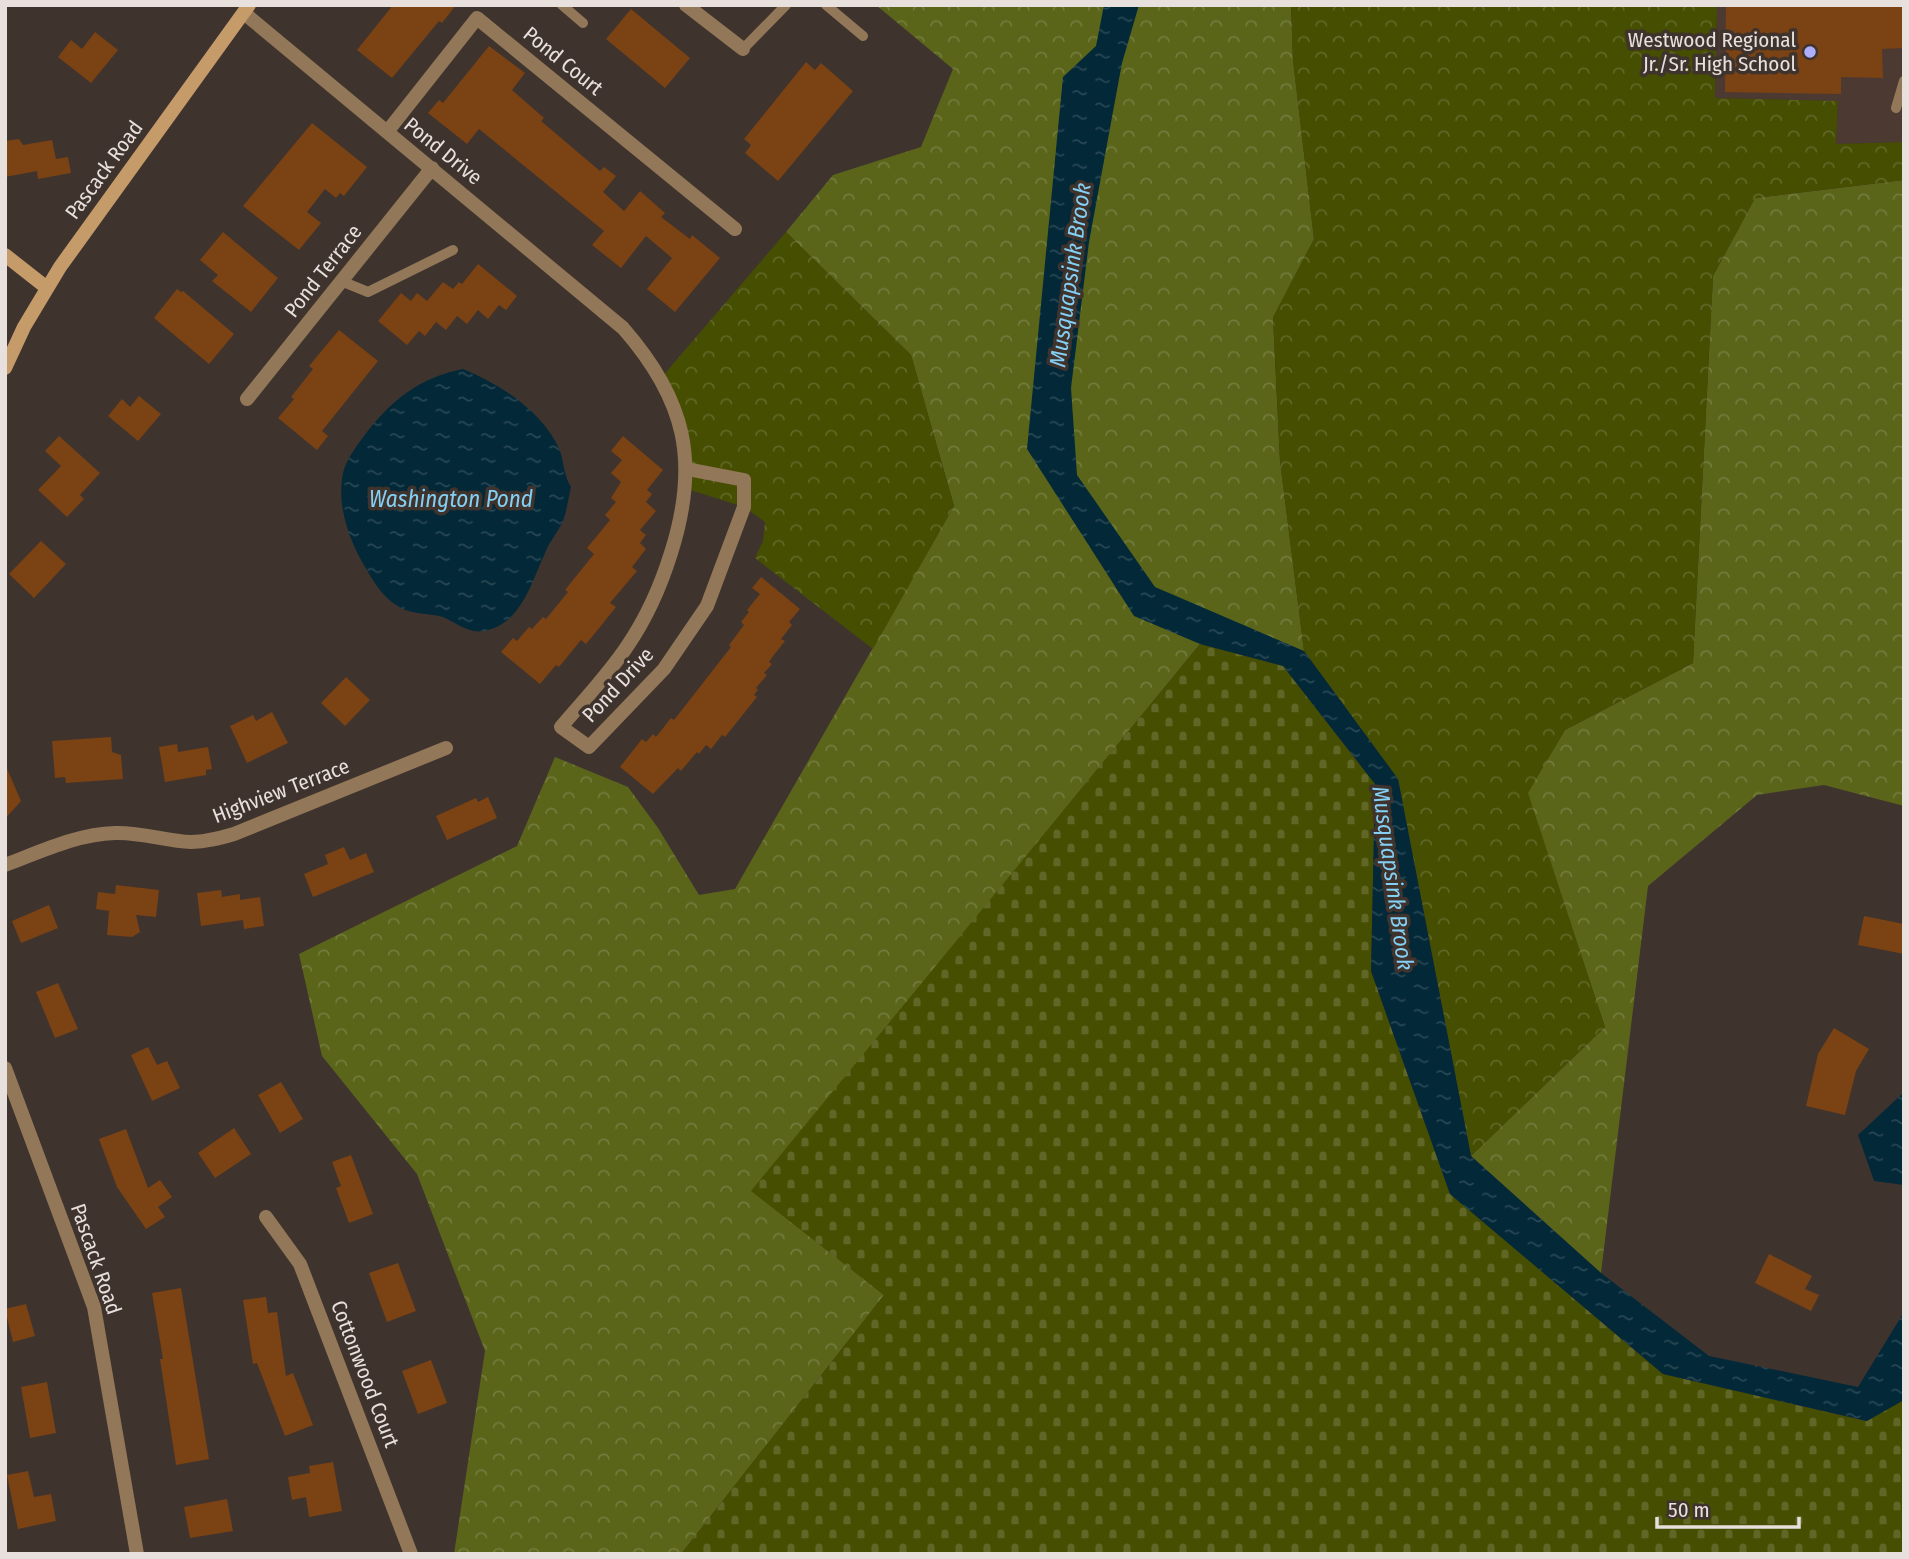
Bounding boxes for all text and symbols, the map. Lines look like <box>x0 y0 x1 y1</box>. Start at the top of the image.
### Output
street label: Pond Court <box>518 21 608 101</box>
place label: Westwood Regional Jr./Sr. High School <box>1628 27 1796 77</box>
marker: Westwood Regional Jr./Sr. High School <box>1802 44 1818 60</box>
street label: Pond Drive <box>399 112 487 190</box>
street label: Pascack Road <box>60 116 148 224</box>
water label: Musquapsink Brook <box>1043 181 1097 369</box>
street label: Pond Terrace <box>279 219 367 323</box>
water label: Washington Pond <box>369 485 533 513</box>
street label: Pond Drive <box>577 642 659 728</box>
street label: Highview Terrace <box>209 753 353 829</box>
water label: Musquapsink Brook <box>1366 784 1420 972</box>
street label: Pascack Road <box>65 1200 127 1318</box>
street label: Cottonwood Court <box>325 1297 405 1451</box>
scale bar <box>1657 1486 1799 1530</box>
text: 50 m <box>1668 1497 1710 1523</box>

